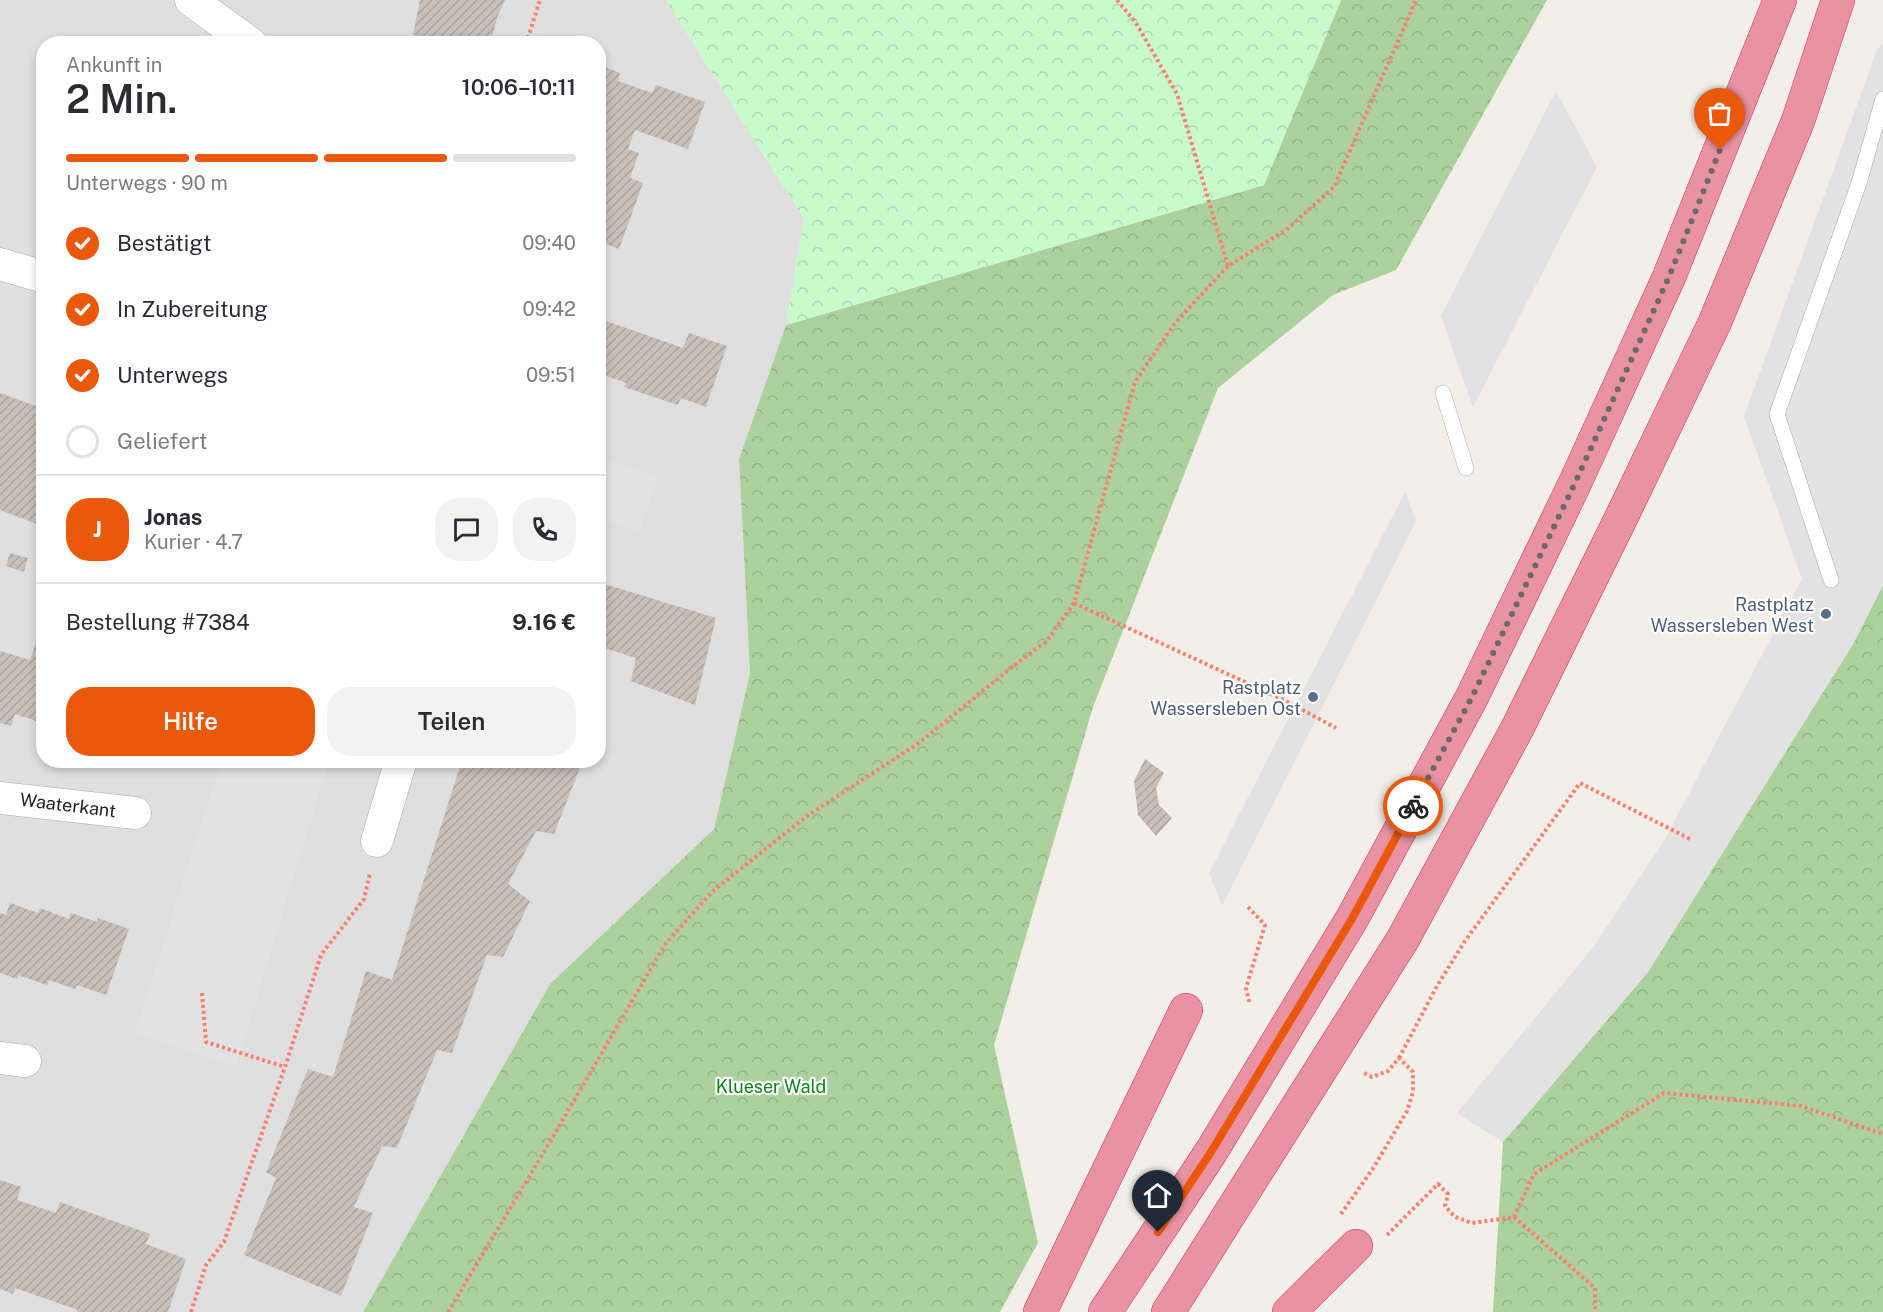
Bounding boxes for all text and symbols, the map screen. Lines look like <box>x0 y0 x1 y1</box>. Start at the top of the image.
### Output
text: Ankunft in <box>66 53 162 77</box>
text: 10:06–10:11 <box>462 74 576 100</box>
text: 2 Min. <box>66 76 177 122</box>
pin <box>1694 88 1745 150</box>
icon: bag <box>1703 97 1736 130</box>
text: Unterwegs · 90 m <box>66 171 228 195</box>
icon: check <box>66 227 99 260</box>
text: Bestätigt <box>117 230 212 256</box>
text: 09:40 <box>522 231 576 255</box>
icon: check <box>66 293 99 326</box>
text: In Zubereitung <box>117 296 268 322</box>
text: 09:42 <box>523 297 576 321</box>
icon: check <box>66 359 99 392</box>
text: Unterwegs <box>117 362 228 388</box>
text: 09:51 <box>526 363 576 387</box>
text: Geliefert <box>117 428 207 454</box>
button: chat <box>435 498 498 561</box>
button: phone <box>513 498 576 561</box>
text: Jonas <box>144 504 202 530</box>
text: J <box>93 516 102 542</box>
text: Kurier · 4.7 <box>144 530 243 554</box>
place label: Rastplatz Wassersleben West <box>1650 594 1814 636</box>
marker: Rastplatz Wassersleben West <box>1819 607 1833 621</box>
text: Bestellung #7384 <box>66 609 250 635</box>
text: 9.16 € <box>512 609 576 635</box>
place label: Rastplatz Wassersleben Ost <box>1150 677 1301 719</box>
button: Hilfe <box>66 687 315 756</box>
button: Teilen <box>327 687 576 756</box>
marker: Rastplatz Wassersleben Ost <box>1306 690 1320 704</box>
courier <box>1383 776 1443 836</box>
street label: Waaterkant <box>19 789 117 821</box>
icon: bike <box>1397 790 1430 823</box>
park label: Klueser Wald <box>716 1076 826 1097</box>
pin <box>1132 1170 1183 1232</box>
icon: home <box>1141 1179 1174 1212</box>

